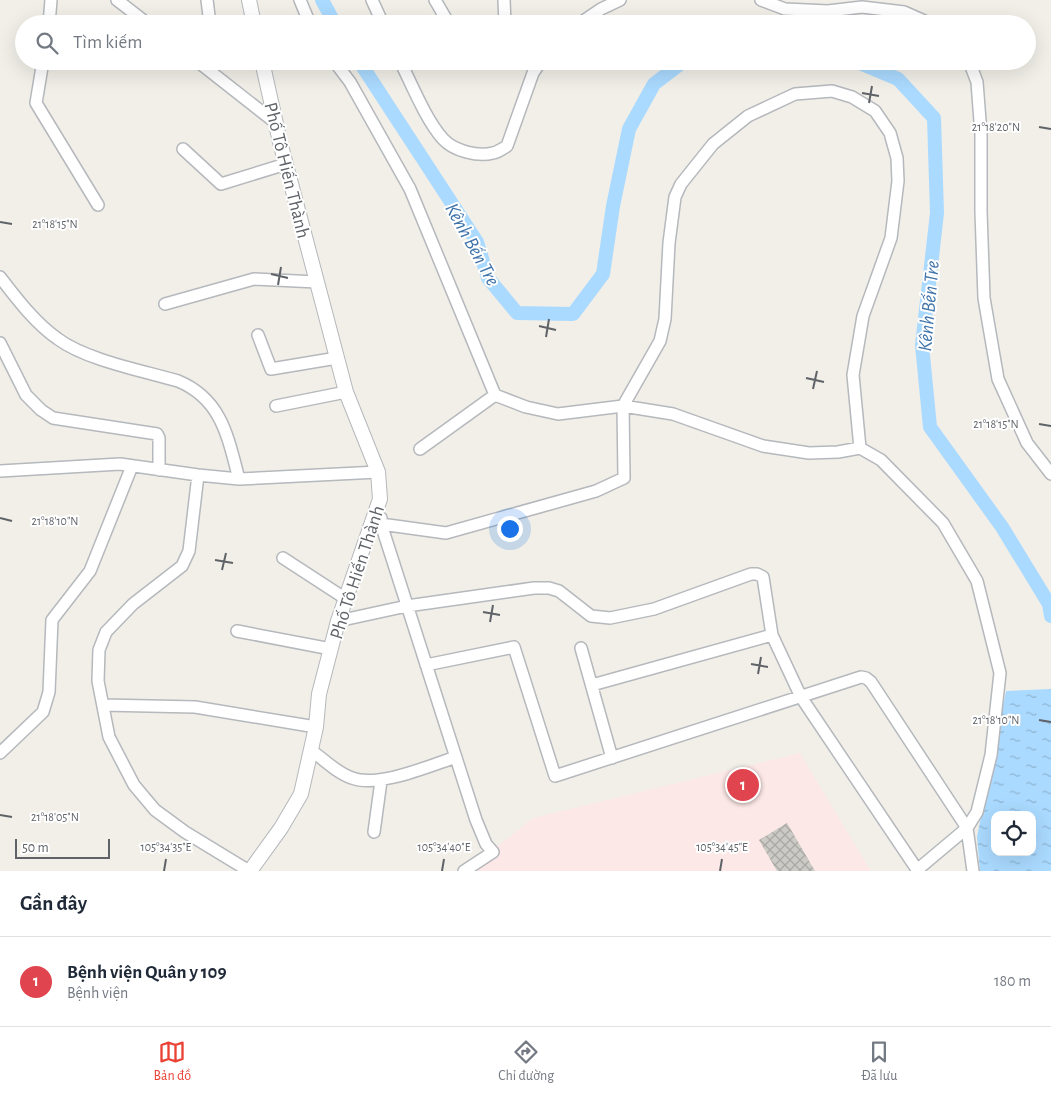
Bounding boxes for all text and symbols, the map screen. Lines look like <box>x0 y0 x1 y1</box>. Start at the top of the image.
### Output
search box <box>15 15 1036 70</box>
icon: search <box>33 29 61 57</box>
text: Tìm kiếm <box>73 33 142 52</box>
street label: Phố Tô Hiến Thành <box>260 100 313 240</box>
text: 21°18'20"N <box>972 121 1020 133</box>
water label: Kênh Bến Tre <box>441 200 503 290</box>
text: 21°18'15"N <box>32 218 78 230</box>
water label: Kênh Bến Tre <box>915 259 943 352</box>
text: 21°18'15"N <box>973 418 1019 430</box>
street label: Phố Tô Hiến Thành <box>327 503 388 642</box>
text: 21°18'10"N <box>32 515 78 527</box>
your location <box>497 516 523 542</box>
text: 21°18'10"N <box>973 714 1019 726</box>
pin: 1 <box>727 766 759 804</box>
text: 21°18'05"N <box>31 811 79 823</box>
map controls <box>991 811 1036 856</box>
button: locate <box>991 811 1036 856</box>
scale bar <box>15 836 110 859</box>
text: 50 m <box>22 841 49 855</box>
text: 105°34'35"E <box>141 841 192 853</box>
text: 105°34'40"E <box>418 841 471 853</box>
text: 105°34'45"E <box>696 841 748 853</box>
text: Gần đây <box>20 893 87 914</box>
text: Bệnh viện Quân y 109 <box>67 963 227 982</box>
text: 1 <box>33 973 39 989</box>
text: 180 m <box>994 973 1031 989</box>
text: Bệnh viện <box>67 985 128 1001</box>
tab: Bản đồ <box>154 1038 191 1085</box>
tab: Chỉ đường <box>498 1038 554 1085</box>
tab: Đã lưu <box>861 1038 897 1085</box>

